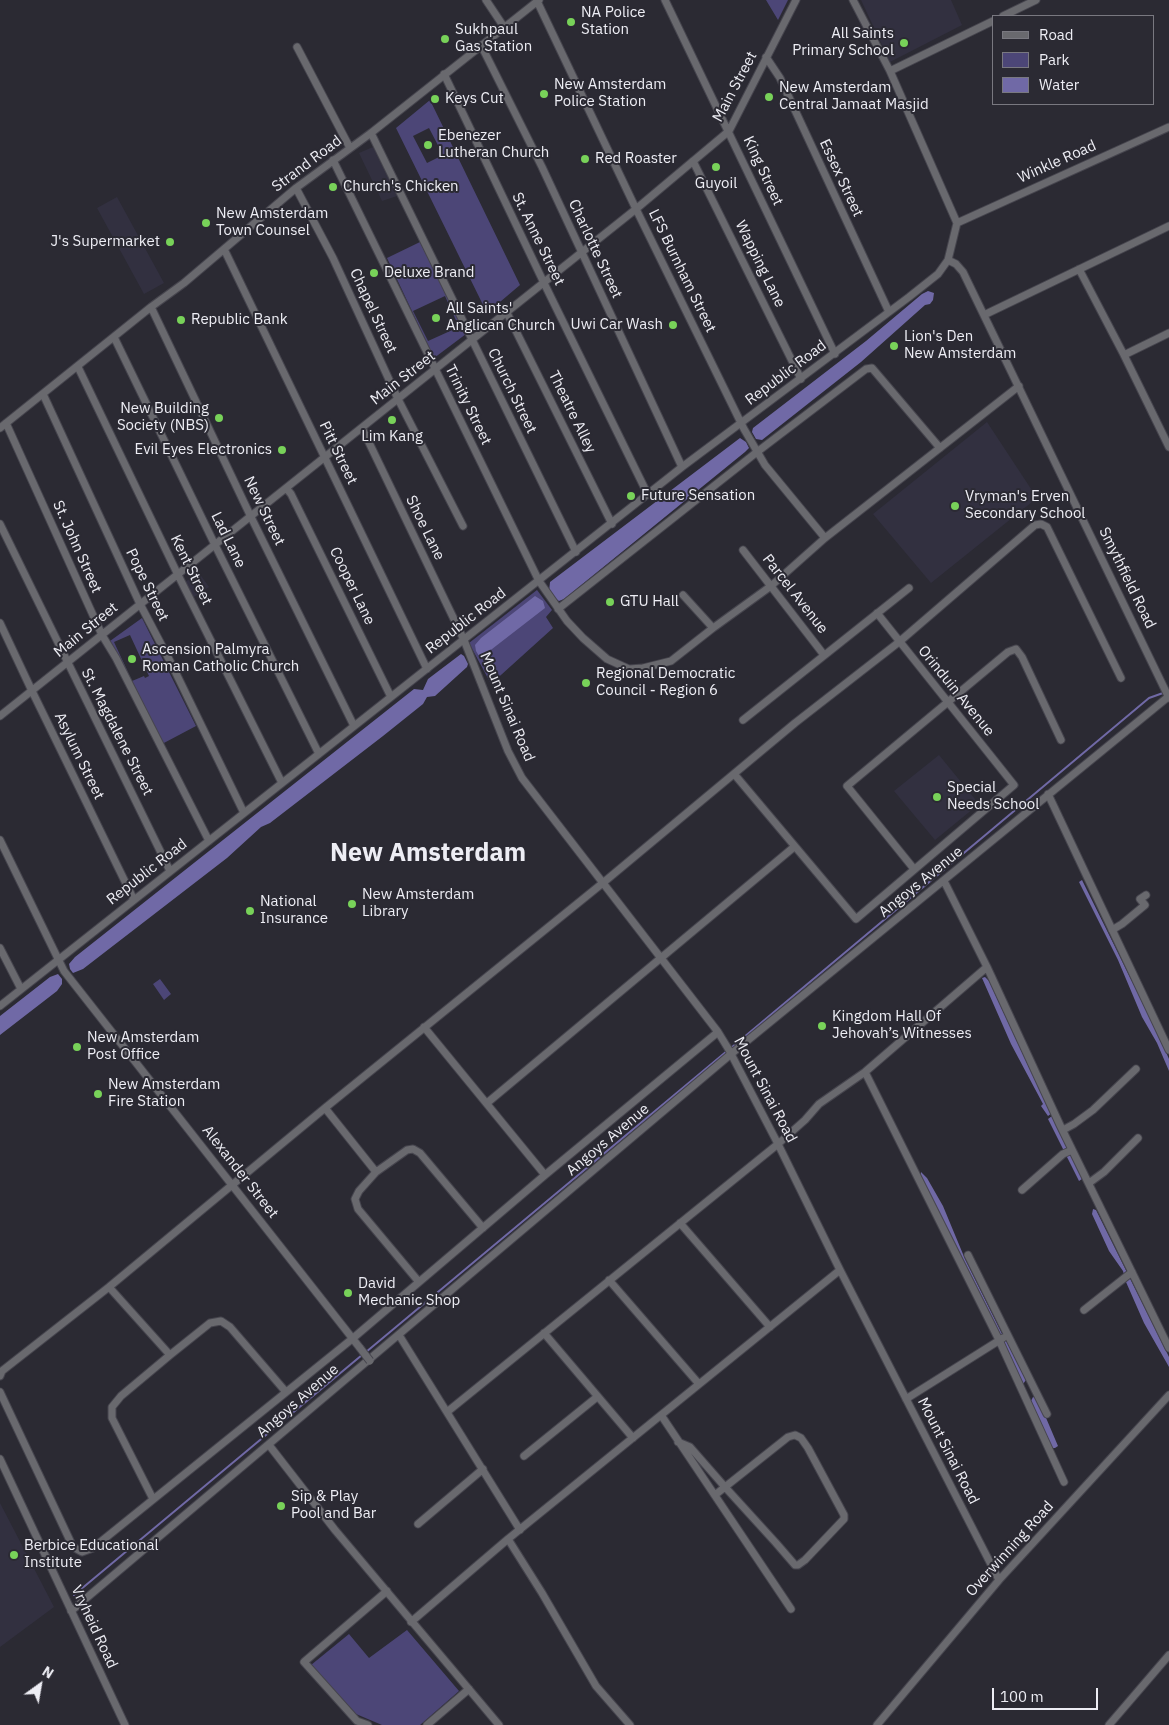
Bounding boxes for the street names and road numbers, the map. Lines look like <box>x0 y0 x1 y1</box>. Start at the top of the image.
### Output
street label: Main Street <box>709 49 761 125</box>
street label: Strand Road <box>269 132 345 196</box>
street label: King Street <box>739 133 787 209</box>
street label: Essex Street <box>815 136 867 220</box>
street label: Winkle Road <box>1015 137 1099 187</box>
street label: St. Anne Street <box>508 190 568 288</box>
street label: Charlotte Street <box>564 197 626 301</box>
street label: LFS Burnham Street <box>644 206 720 336</box>
street label: Wapping Lane <box>731 218 789 310</box>
street label: Chapel Street <box>345 266 401 356</box>
street label: Republic Road <box>742 337 830 409</box>
street label: Church Street <box>484 345 540 437</box>
street label: Main Street <box>367 347 439 409</box>
street label: Trinity Street <box>441 362 495 448</box>
street label: Theatre Alley <box>544 368 600 456</box>
street label: Pitt Street <box>315 419 361 487</box>
street label: New Street <box>239 473 289 549</box>
street label: Shoe Lane <box>402 493 448 563</box>
street label: St. John Street <box>49 498 105 596</box>
street label: Lad Lane <box>207 509 249 571</box>
street label: Smythfield Road <box>1095 524 1159 632</box>
street label: Kent Street <box>166 532 216 608</box>
street label: Cooper Lane <box>325 544 379 628</box>
street label: Pope Street <box>122 546 172 624</box>
street label: Parcel Avenue <box>758 551 832 637</box>
street label: Republic Road <box>422 584 510 658</box>
street label: Main Street <box>50 599 122 661</box>
street label: Orinduin Avenue <box>914 642 998 740</box>
street label: Mount Sinai Road <box>476 650 538 764</box>
street label: St. Magdalene Street <box>77 666 157 798</box>
street label: Asylum Street <box>50 710 108 802</box>
street label: Republic Road <box>103 835 191 909</box>
street label: Angoys Avenue <box>875 843 967 921</box>
street label: Mount Sinai Road <box>730 1034 800 1146</box>
street label: Angoys Avenue <box>563 1100 653 1180</box>
street label: Alexander Street <box>198 1122 282 1222</box>
street label: Angoys Avenue <box>253 1361 343 1441</box>
street label: Mount Sinai Road <box>913 1395 983 1507</box>
street label: Overwinning Road <box>962 1498 1058 1600</box>
street label: Vryheid Road <box>67 1583 121 1671</box>

